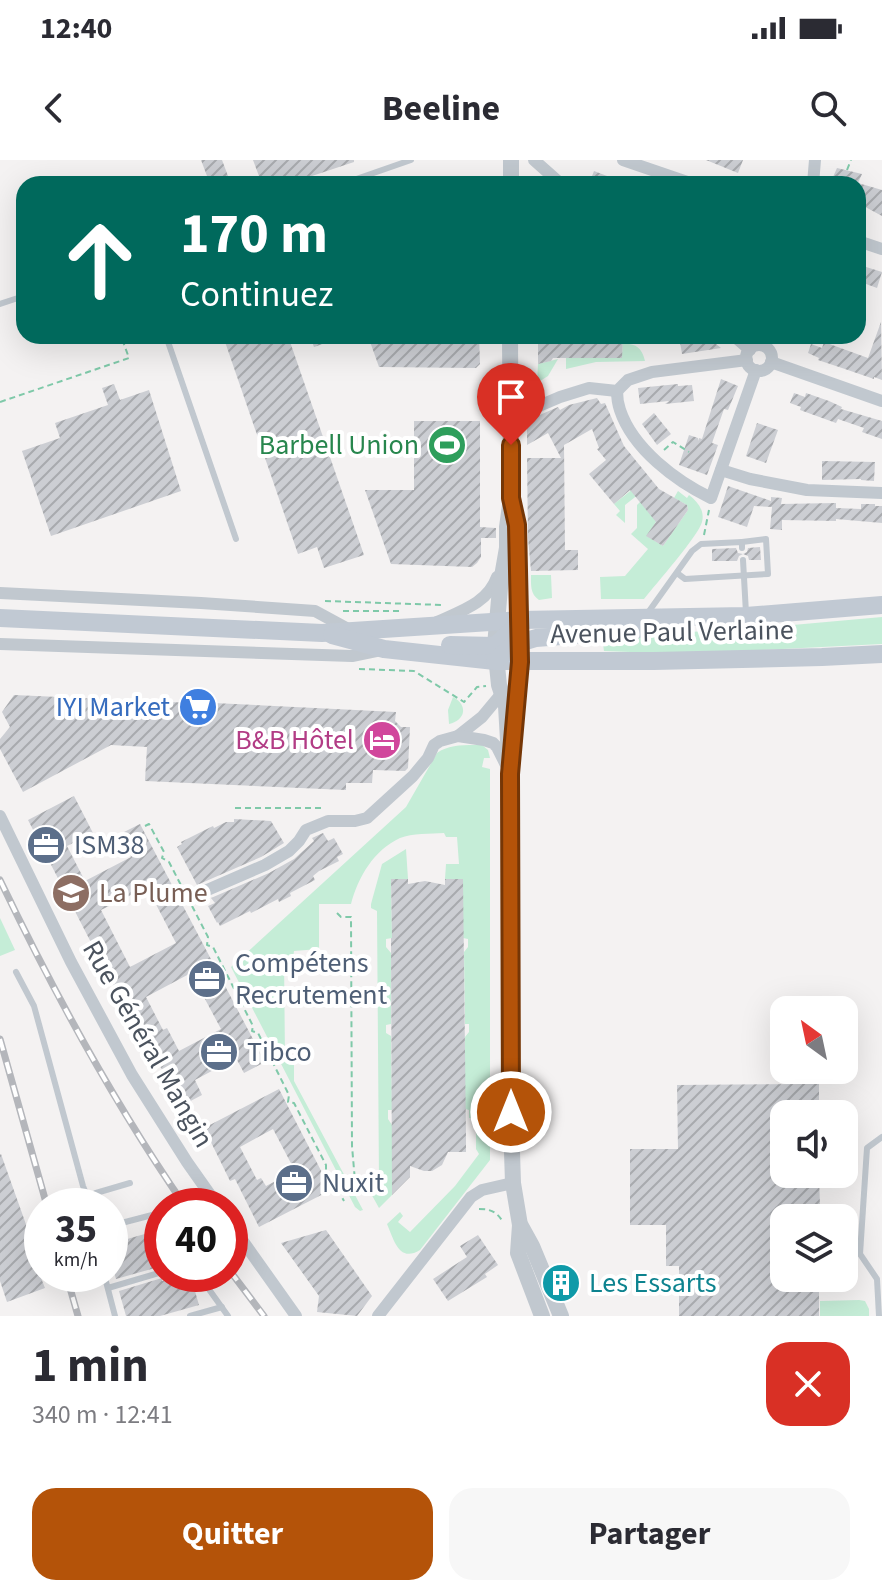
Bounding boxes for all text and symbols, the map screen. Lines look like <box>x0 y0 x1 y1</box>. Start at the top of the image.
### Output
text: 12:40 <box>40 7 112 50</box>
text: Beeline <box>382 83 500 134</box>
icon: back <box>32 86 76 130</box>
icon: search <box>806 86 850 130</box>
text: 170 m <box>180 195 328 274</box>
icon: ahead <box>48 208 152 312</box>
text: Continuez <box>180 269 333 320</box>
pin <box>477 363 545 445</box>
icon: arrive <box>489 375 533 419</box>
sports icon: Barbell Union <box>426 424 468 466</box>
place label: Barbell Union <box>259 425 419 465</box>
street label: Avenue Paul Verlaine <box>550 610 794 654</box>
supermarket icon: IYI Market <box>177 686 219 728</box>
place label: IYI Market <box>56 687 171 727</box>
hotel icon: B&B Hôtel <box>361 719 403 761</box>
place label: B&B Hôtel <box>235 720 354 760</box>
office icon: ISM38 <box>25 824 67 866</box>
place label: ISM38 <box>74 825 145 865</box>
school or university icon: La Plume <box>50 872 92 914</box>
place label: La Plume <box>99 873 208 913</box>
street label: Rue Général Mangin <box>72 933 224 1155</box>
place label: Compétens Recrutement <box>235 943 388 1015</box>
office icon: Compétens Recrutement <box>186 958 228 1000</box>
north arrow <box>770 996 858 1084</box>
map controls <box>770 996 858 1292</box>
office icon: Tibco <box>198 1031 240 1073</box>
place label: Tibco <box>247 1032 312 1072</box>
position arrow <box>469 1070 553 1154</box>
button: sound <box>770 1100 858 1188</box>
office icon: Nuxit <box>273 1162 315 1204</box>
place label: Nuxit <box>322 1163 385 1203</box>
speed limit sign: 40 <box>144 1188 248 1292</box>
text: 35 <box>55 1201 97 1258</box>
button: layers <box>770 1204 858 1292</box>
text: km/h <box>54 1246 98 1274</box>
building icon: Les Essarts <box>540 1262 582 1304</box>
place label: Les Essarts <box>589 1263 716 1303</box>
text: 1 min <box>32 1332 149 1400</box>
button: close <box>766 1342 850 1426</box>
text: 340 m · 12:41 <box>32 1396 173 1433</box>
button: Quitter <box>32 1488 433 1580</box>
button: Partager <box>449 1488 850 1580</box>

